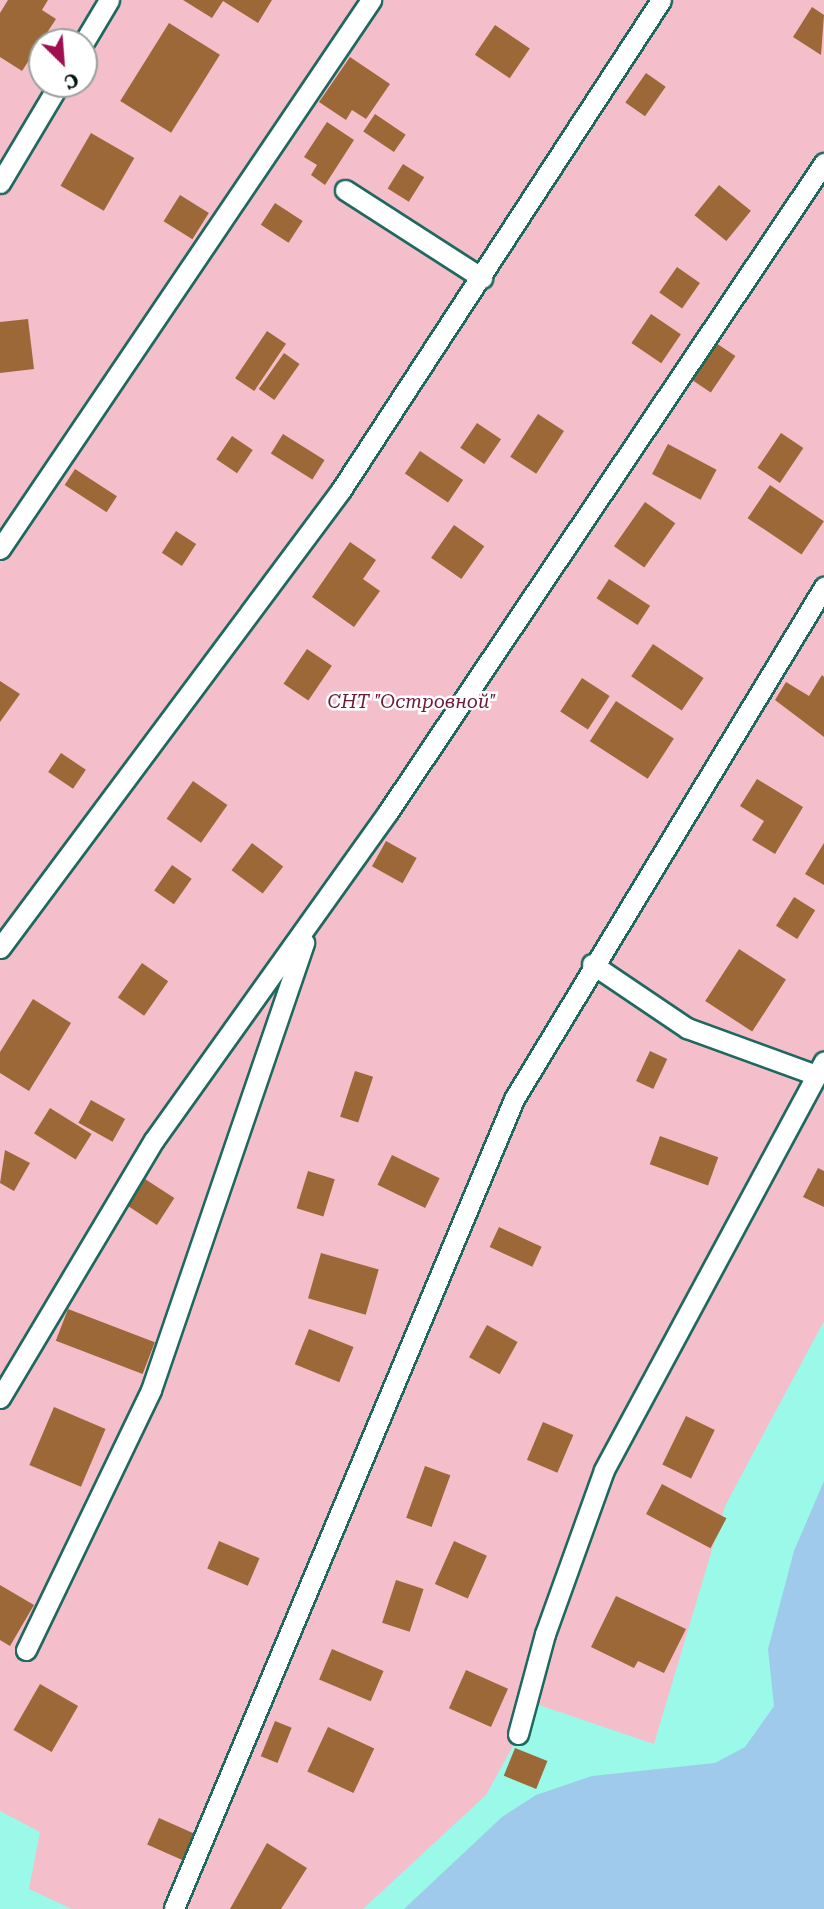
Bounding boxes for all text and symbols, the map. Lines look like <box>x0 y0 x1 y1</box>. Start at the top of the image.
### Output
north arrow <box>28 28 98 98</box>
text: С <box>60 67 82 94</box>
park label: СНТ "Островной" <box>328 691 496 713</box>

